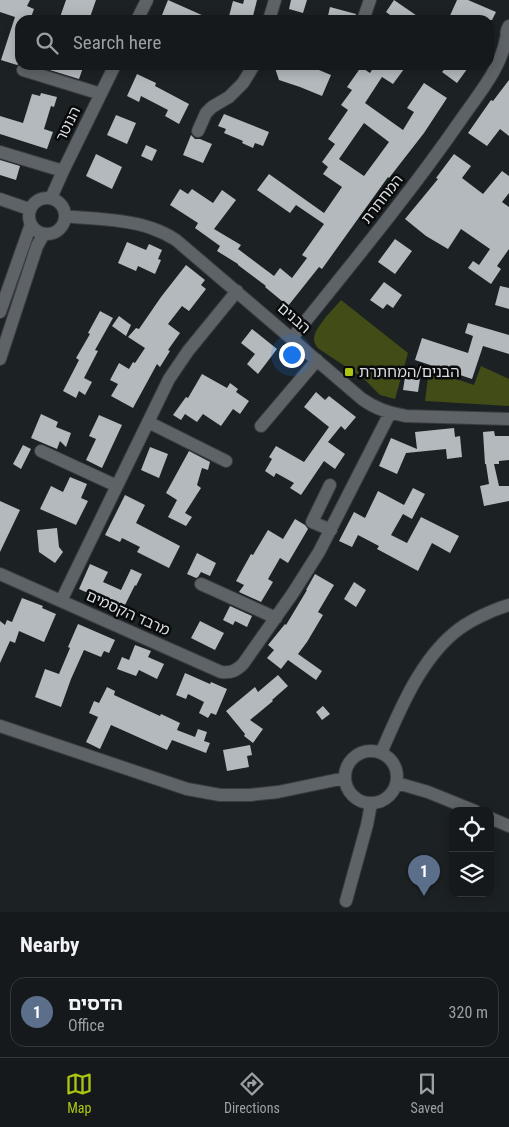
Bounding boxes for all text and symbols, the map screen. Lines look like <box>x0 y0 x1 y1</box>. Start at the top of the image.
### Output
search box <box>15 15 494 70</box>
icon: search <box>33 29 61 57</box>
text: Search here <box>73 31 161 54</box>
street label: הנוטר <box>52 104 84 144</box>
street label: המחתרת <box>357 171 407 227</box>
street label: הבנים <box>274 299 314 337</box>
your location <box>279 342 305 368</box>
place label: הבנים/המחתרת <box>359 363 460 381</box>
marker: הבנים/המחתרת <box>343 366 355 378</box>
street label: מרבד הקסמים <box>83 587 173 640</box>
map controls <box>449 807 494 897</box>
button: locate <box>449 807 494 852</box>
button: layers <box>449 852 494 897</box>
pin: 1 <box>408 855 440 896</box>
text: Nearby <box>20 933 79 957</box>
text: הדסים <box>68 992 123 1015</box>
text: 1 <box>33 1003 41 1022</box>
text: 320 m <box>449 1003 488 1022</box>
text: Office <box>68 1016 104 1035</box>
tab: Map <box>65 1070 93 1116</box>
tab: Directions <box>224 1070 280 1116</box>
tab: Saved <box>410 1070 444 1116</box>

